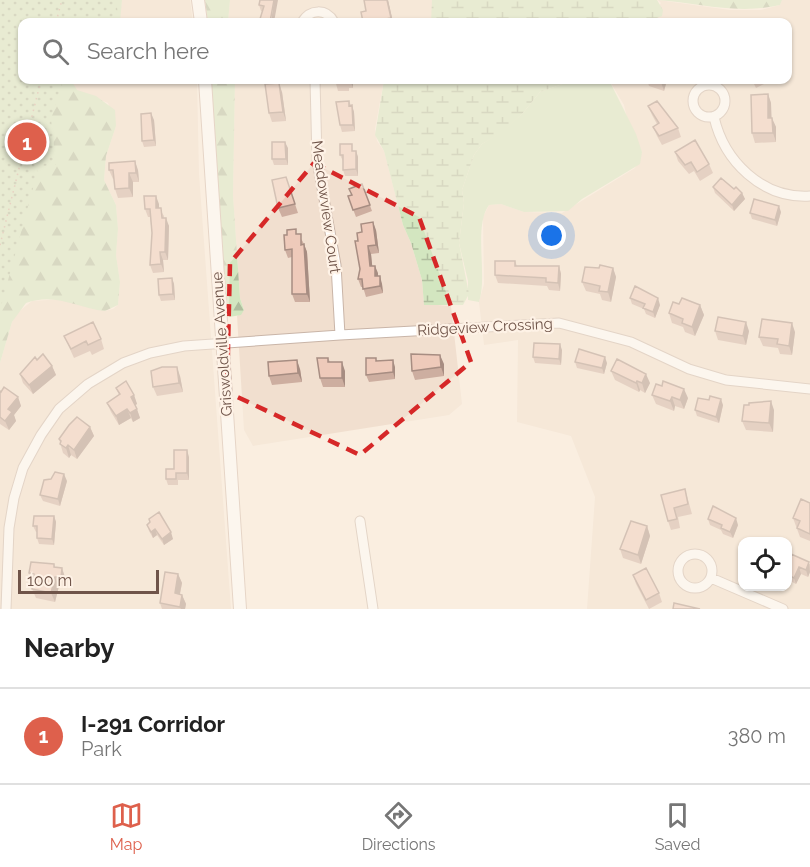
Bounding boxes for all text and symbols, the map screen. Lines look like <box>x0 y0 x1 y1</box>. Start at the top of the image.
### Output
search box <box>18 18 792 84</box>
icon: search <box>39 35 72 68</box>
text: Search here <box>87 38 209 64</box>
pin: 1 <box>8 120 46 164</box>
street label: Meadowview Court <box>308 139 344 275</box>
your location <box>537 221 566 250</box>
street label: Griswoldville Avenue <box>208 271 236 417</box>
street label: Ridgeview Crossing <box>417 314 553 340</box>
map controls <box>738 537 792 591</box>
button: locate <box>738 537 792 591</box>
scale bar <box>18 567 159 594</box>
text: 100 m <box>27 571 72 590</box>
text: Nearby <box>24 633 114 663</box>
text: I-291 Corridor <box>81 711 225 737</box>
text: 1 <box>39 724 48 748</box>
text: 380 m <box>728 724 786 748</box>
text: Park <box>81 737 122 761</box>
tab: Map <box>110 799 143 854</box>
tab: Directions <box>362 799 436 854</box>
tab: Saved <box>655 799 700 854</box>

